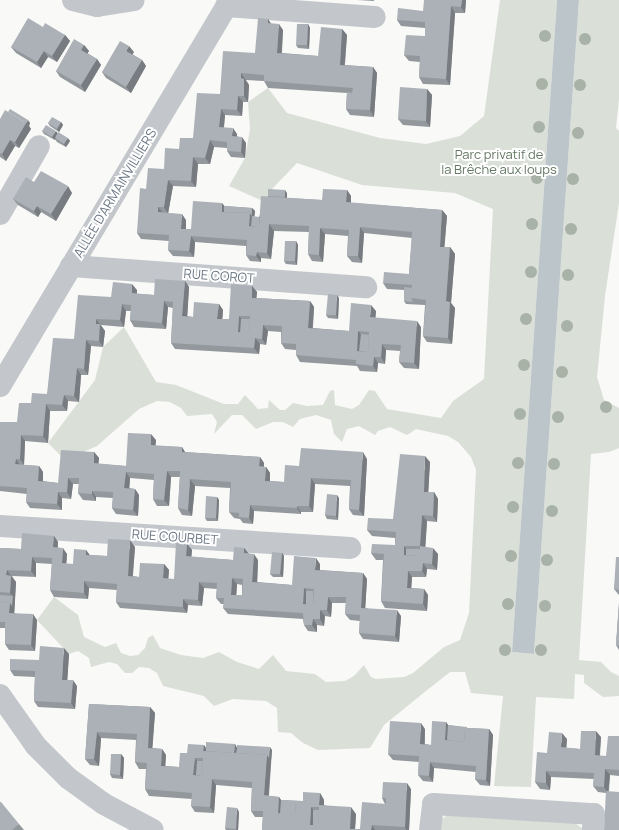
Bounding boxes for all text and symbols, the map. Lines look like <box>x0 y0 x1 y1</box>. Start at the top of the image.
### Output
street label: ALLÉE D'ARMAINVILLIERS <box>70 126 160 260</box>
park label: Parc privatif de la Brêche aux loups <box>441 147 557 178</box>
street label: RUE COROT <box>183 266 255 286</box>
street label: RUE COURBET <box>131 526 219 548</box>

